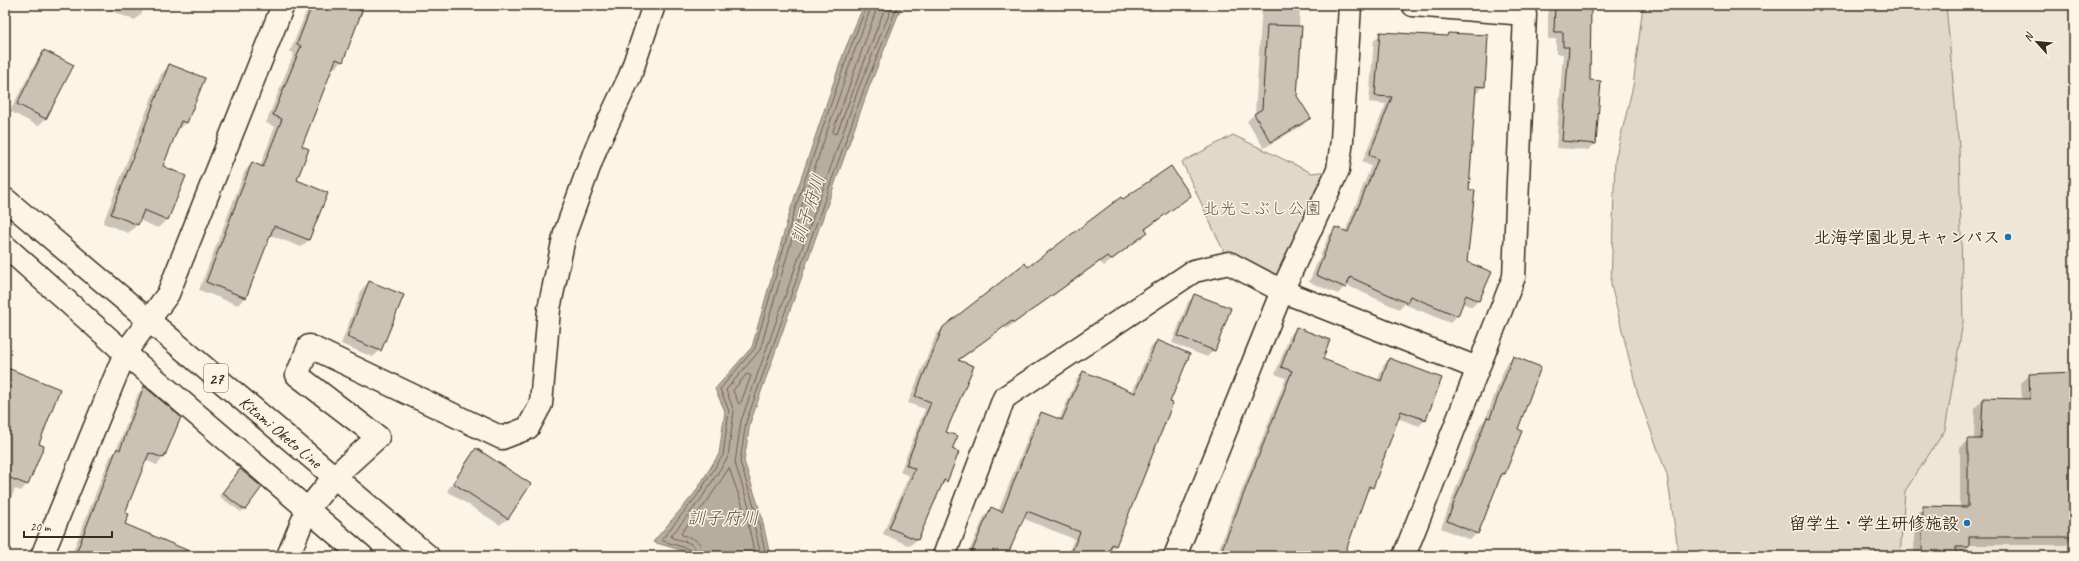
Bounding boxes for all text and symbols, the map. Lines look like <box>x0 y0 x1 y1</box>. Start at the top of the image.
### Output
north arrow <box>2017 22 2057 62</box>
text: N <box>2020 29 2037 44</box>
water label: 訓子府川 <box>786 171 830 247</box>
park label: 北光こぶし公園 <box>1203 198 1322 219</box>
place label: 北海学園北見キャンパス <box>1814 227 2000 248</box>
marker: 北海学園北見キャンパス <box>2003 232 2013 242</box>
road number: 27 <box>204 364 228 392</box>
street label: Kitami Oketo Line <box>235 391 327 474</box>
water label: 訓子府川 <box>687 507 759 529</box>
scale bar <box>24 513 112 539</box>
place label: 留学生・学生研修施設 <box>1789 513 1959 534</box>
marker: 留学生・学生研修施設 <box>1962 518 1972 528</box>
text: 20 m <box>30 519 52 535</box>

